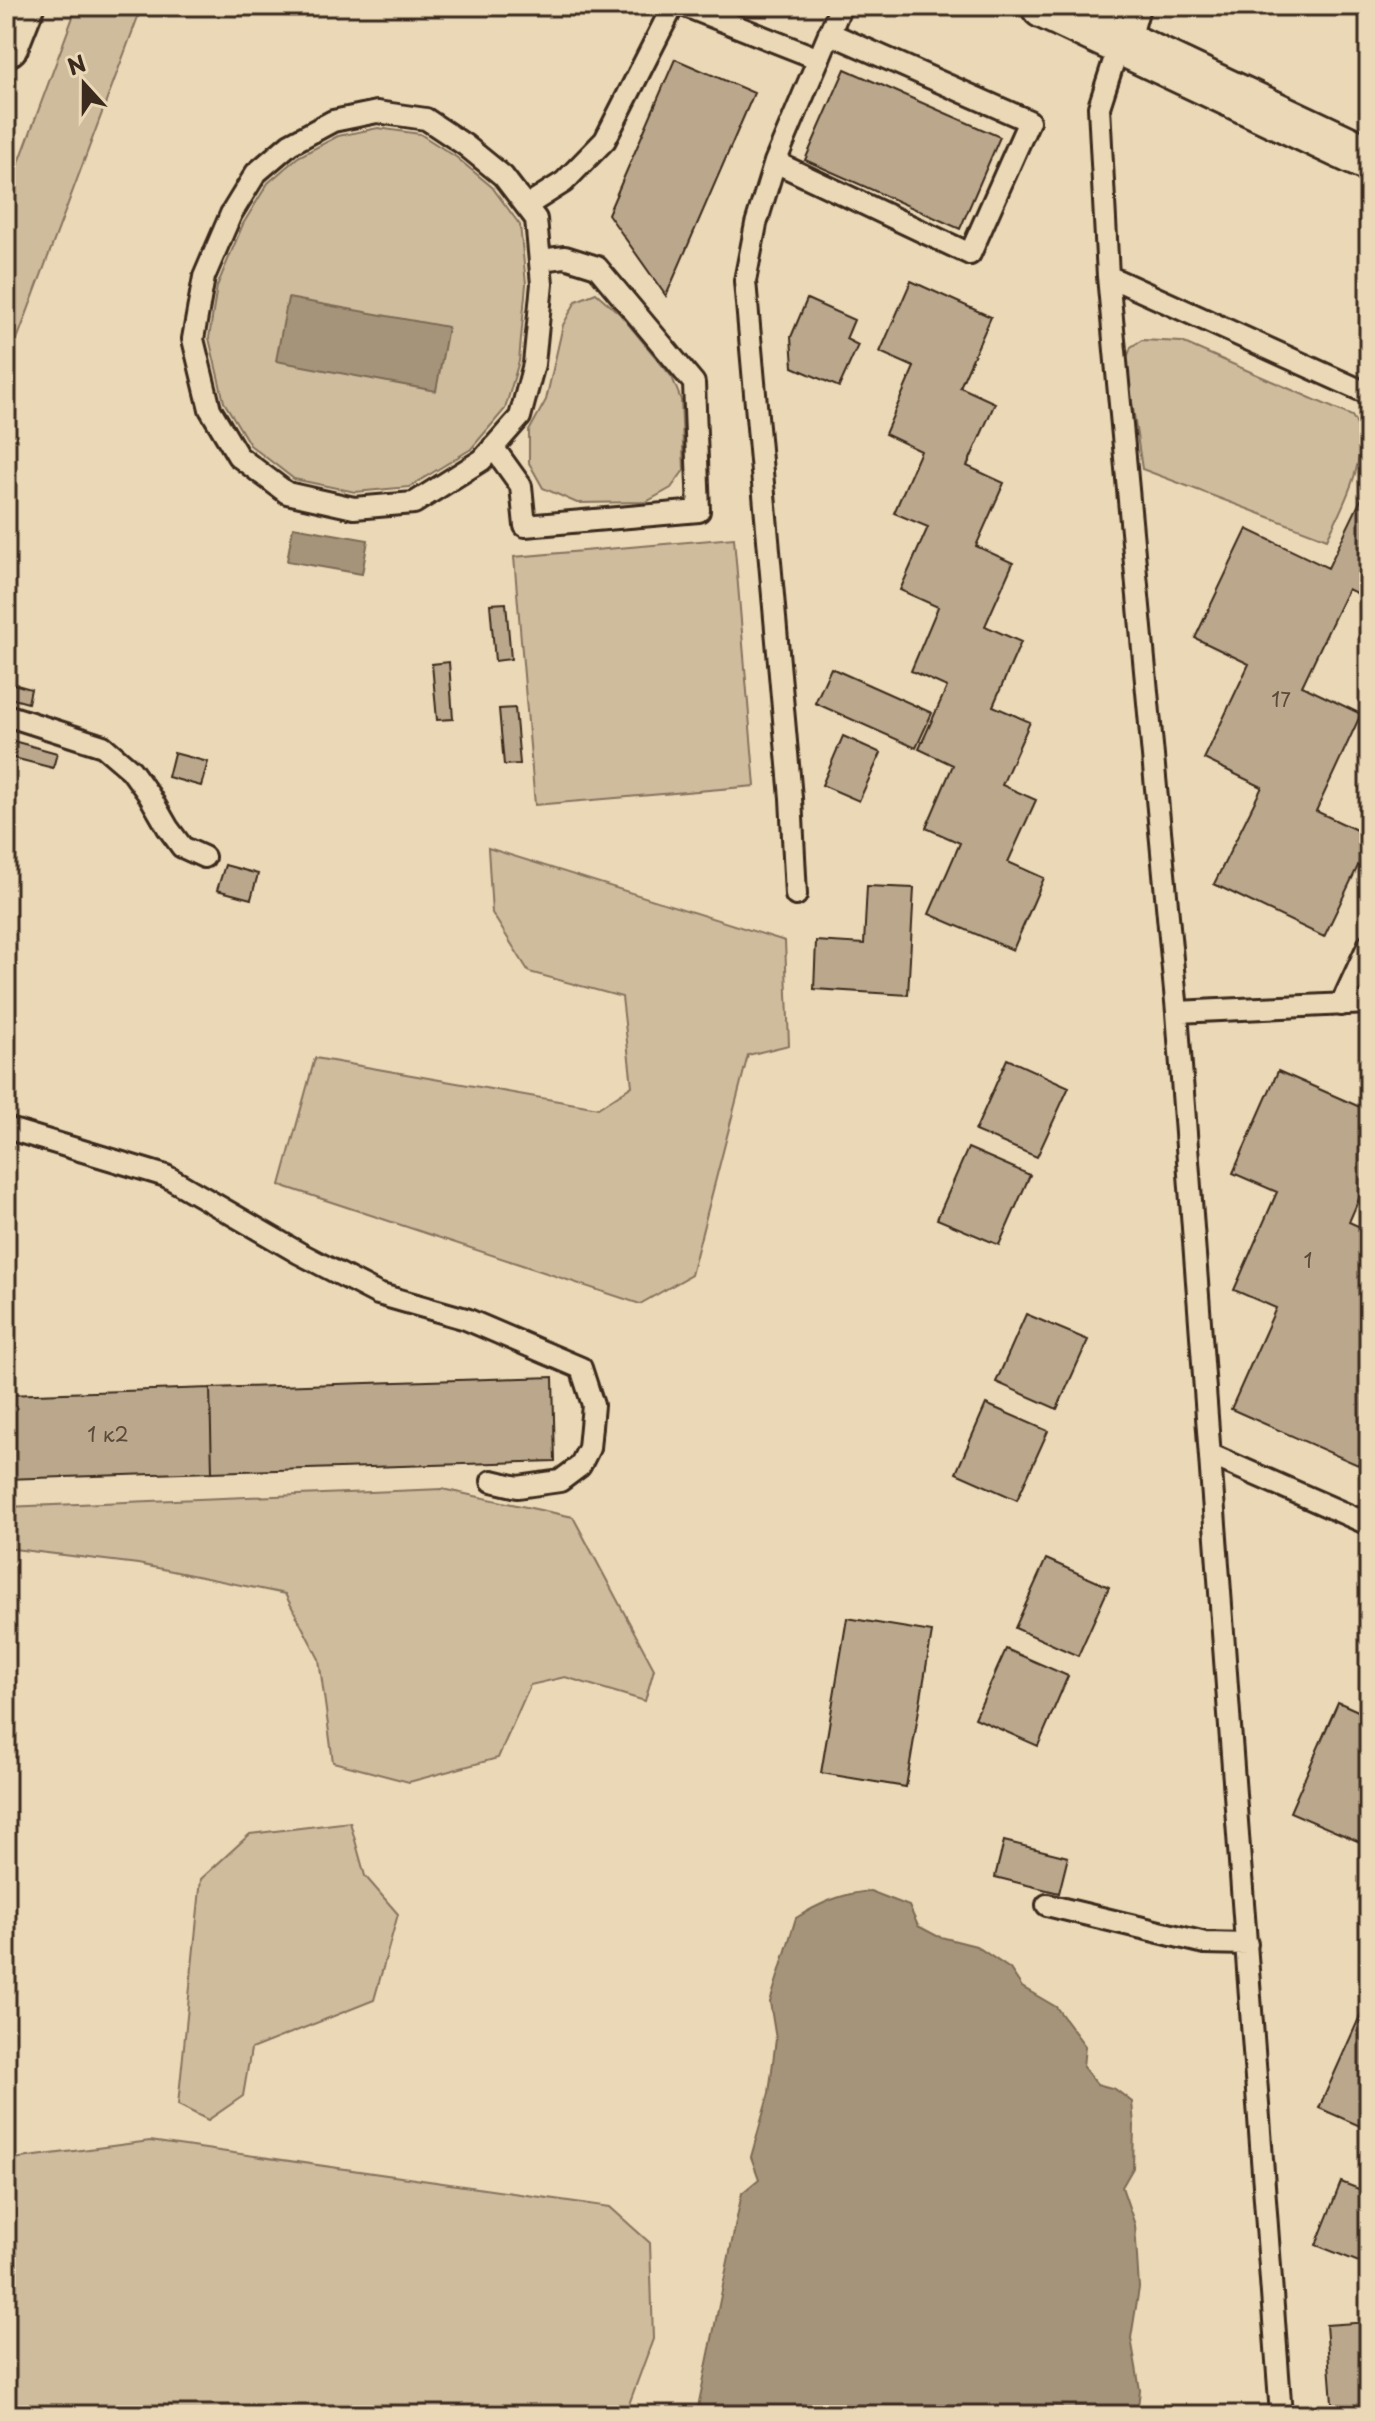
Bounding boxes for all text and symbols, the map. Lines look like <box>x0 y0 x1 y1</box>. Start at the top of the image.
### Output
north arrow <box>44 44 124 124</box>
text: N <box>62 45 90 82</box>
house number: 17 <box>1271 684 1291 714</box>
house number: 1 <box>1304 1245 1312 1275</box>
house number: 1 к2 <box>87 1419 129 1449</box>

